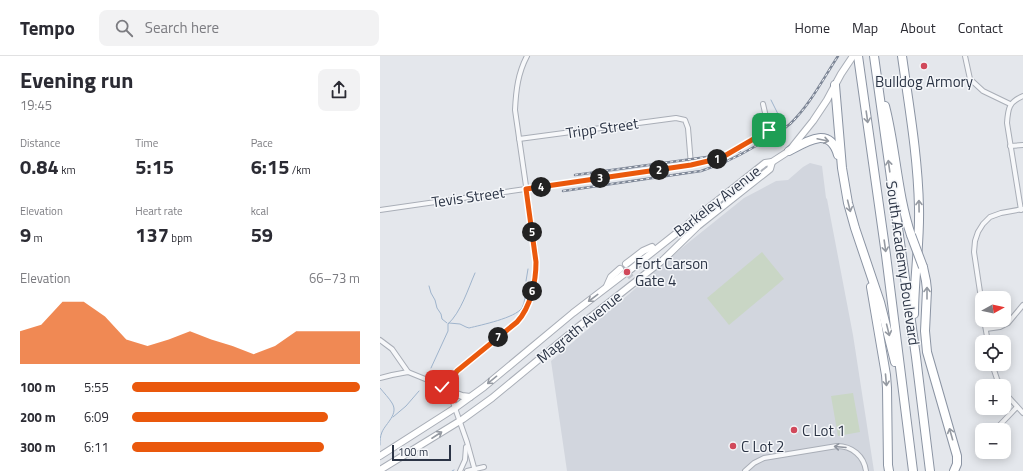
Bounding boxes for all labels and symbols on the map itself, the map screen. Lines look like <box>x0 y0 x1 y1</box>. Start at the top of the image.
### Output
marker: Bulldog Armory <box>919 61 929 71</box>
place label: Bulldog Armory <box>875 70 973 93</box>
one-way arrow <box>863 110 871 123</box>
street label: Tripp Street <box>564 111 640 144</box>
pin <box>752 113 786 147</box>
one-way arrow <box>817 136 830 144</box>
pin: 1 <box>707 149 727 169</box>
pin: 2 <box>649 160 669 180</box>
street label: Barkeley Avenue <box>669 160 765 242</box>
one-way arrow <box>885 160 893 173</box>
pin: 3 <box>590 168 610 188</box>
pin: 4 <box>531 177 551 197</box>
street label: South Academy Boulevard <box>880 179 926 347</box>
street label: Tevis Street <box>430 180 507 213</box>
one-way arrow <box>846 200 853 213</box>
one-way arrow <box>915 200 922 213</box>
pin: 5 <box>522 222 542 242</box>
one-way arrow <box>881 239 889 252</box>
place label: Fort Carson Gate 4 <box>635 252 708 292</box>
marker: Fort Carson Gate 4 <box>622 267 632 277</box>
pin: 6 <box>522 281 542 301</box>
street label: Magrath Avenue <box>531 285 627 369</box>
one-way arrow <box>923 287 931 300</box>
north arrow <box>975 291 1011 327</box>
one-way arrow <box>588 294 599 302</box>
one-way arrow <box>885 323 892 336</box>
pin: 7 <box>488 327 508 347</box>
pin <box>425 370 459 404</box>
one-way arrow <box>882 373 890 386</box>
one-way arrow <box>487 375 498 384</box>
place label: C Lot 1 <box>802 419 845 442</box>
marker: C Lot 1 <box>789 425 799 435</box>
one-way arrow <box>947 427 954 440</box>
one-way arrow <box>431 431 443 439</box>
place label: C Lot 2 <box>741 435 784 458</box>
marker: C Lot 2 <box>728 441 738 451</box>
scale bar <box>392 443 451 462</box>
one-way arrow <box>834 443 847 450</box>

